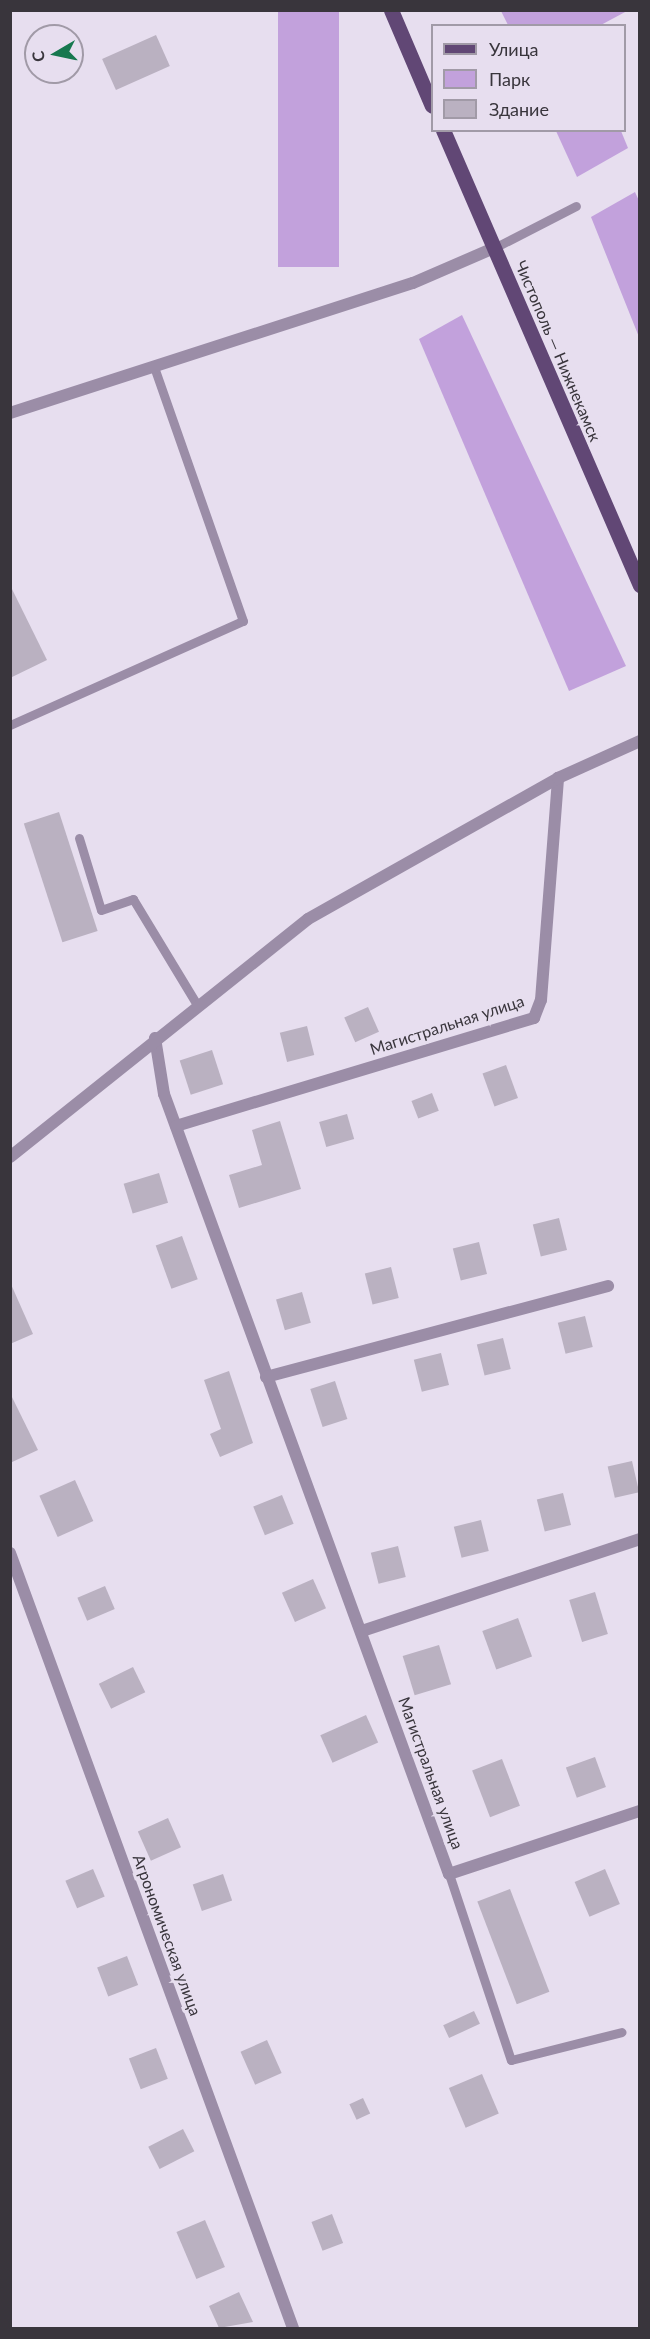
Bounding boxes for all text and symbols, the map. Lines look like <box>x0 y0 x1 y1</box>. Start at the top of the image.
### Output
north arrow <box>24 24 84 84</box>
legend <box>431 24 626 132</box>
text: Улица <box>489 38 539 60</box>
text: С <box>27 50 48 63</box>
text: Парк <box>489 68 530 90</box>
text: Здание <box>489 98 549 120</box>
street label: Чистополь — Нижнекамск <box>511 258 605 444</box>
street label: Магистральная улица <box>368 991 526 1059</box>
street label: Магистральная улица <box>394 1694 468 1852</box>
street label: Агрономическая улица <box>129 1852 205 2018</box>

